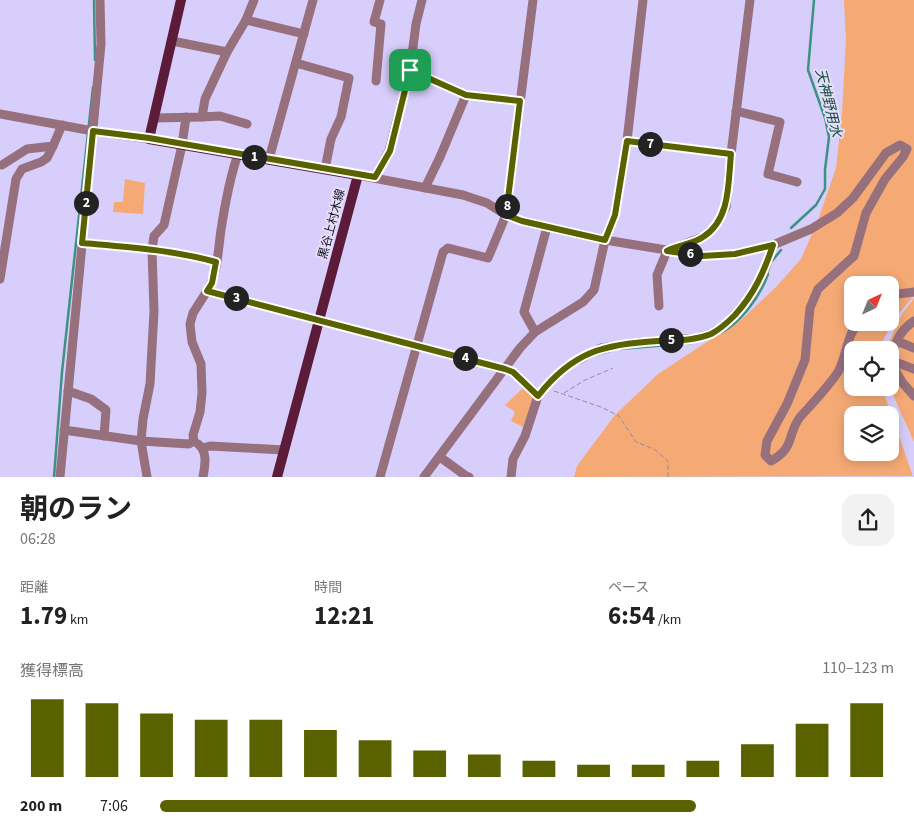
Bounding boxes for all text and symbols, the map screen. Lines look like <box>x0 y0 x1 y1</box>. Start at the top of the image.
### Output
pin <box>389 49 431 91</box>
icon: arrive <box>396 56 424 84</box>
water label: 天神野用水 <box>810 67 847 141</box>
pin: 7 <box>638 132 662 156</box>
text: 7 <box>647 134 654 154</box>
pin: 1 <box>242 144 266 170</box>
text: 1 <box>251 147 258 167</box>
street label: 黒谷上村木線 <box>314 187 350 261</box>
pin: 2 <box>74 190 98 216</box>
text: 2 <box>83 193 90 213</box>
pin: 8 <box>494 194 520 218</box>
text: 8 <box>504 196 511 216</box>
pin: 6 <box>678 242 702 266</box>
text: 6 <box>687 244 694 264</box>
north arrow <box>844 276 899 331</box>
map controls <box>844 276 899 461</box>
pin: 3 <box>224 286 248 310</box>
text: 3 <box>233 288 240 308</box>
pin: 5 <box>658 328 684 352</box>
text: 5 <box>668 330 675 350</box>
button: locate <box>844 341 899 396</box>
pin: 4 <box>452 346 478 370</box>
text: 4 <box>462 348 469 368</box>
button: layers <box>844 406 899 461</box>
text: 朝のラン <box>20 489 132 529</box>
button: share <box>842 494 894 546</box>
text: 06:28 <box>20 528 56 550</box>
text: 距離 <box>20 578 48 598</box>
text: 時間 <box>314 578 342 598</box>
text: ペース <box>608 578 649 598</box>
text: 1.79 <box>20 598 67 634</box>
text: 12:21 <box>314 598 374 634</box>
text: 6:54 <box>608 598 655 634</box>
text: km <box>67 610 88 630</box>
text: /km <box>655 610 681 630</box>
text: 110–123 m <box>822 657 894 679</box>
text: 獲得標高 <box>20 660 84 682</box>
text: 200 m <box>20 795 62 817</box>
text: 7:06 <box>100 795 128 817</box>

